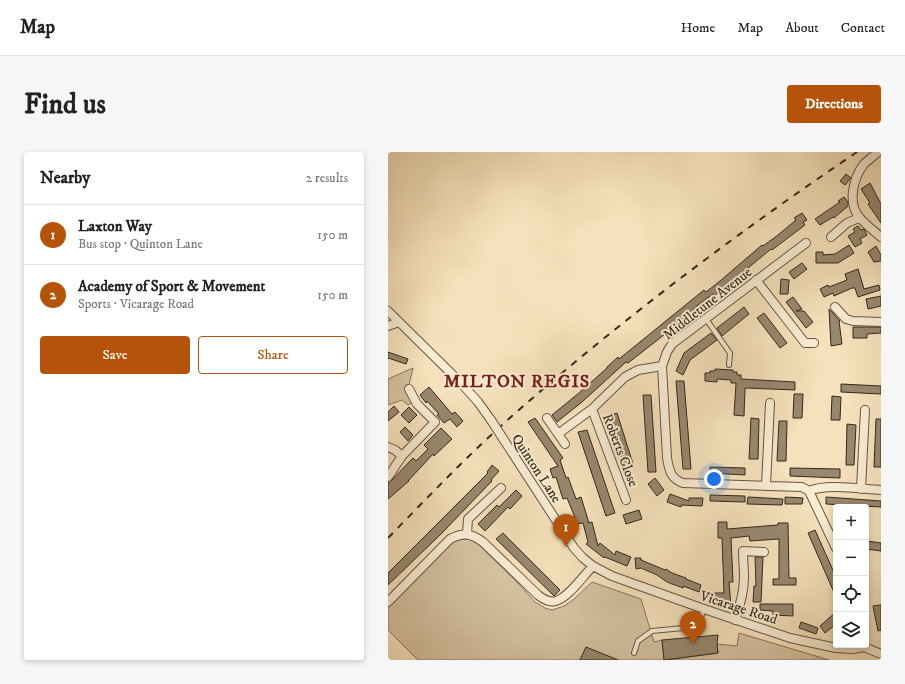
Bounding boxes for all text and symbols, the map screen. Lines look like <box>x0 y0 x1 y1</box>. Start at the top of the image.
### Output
text: Map <box>20 16 55 39</box>
text: Home <box>681 19 715 37</box>
text: Map <box>737 19 763 37</box>
text: About <box>785 19 819 37</box>
text: Contact <box>841 19 885 37</box>
button: Directions <box>787 85 881 123</box>
text: Find us <box>24 87 106 122</box>
text: Nearby <box>40 167 90 189</box>
text: 2 results <box>306 170 348 186</box>
text: Laxton Way <box>78 217 152 236</box>
text: 1 <box>51 227 55 243</box>
text: 150 m <box>317 227 348 243</box>
text: Bus stop · Quinton Lane <box>78 236 203 252</box>
street label: Middletune Avenue <box>660 263 756 344</box>
text: Academy of Sport & Movement <box>78 277 265 296</box>
text: 2 <box>50 287 56 303</box>
text: 150 m <box>317 287 348 303</box>
text: Sports · Vicarage Road <box>78 296 194 312</box>
button: Save <box>40 336 190 374</box>
button: Share <box>198 336 348 374</box>
district label: MILTON REGIS <box>444 371 590 393</box>
street label: Roberts Close <box>598 411 642 489</box>
street label: Quinton Lane <box>507 431 565 507</box>
your location <box>704 469 724 489</box>
map controls <box>833 504 869 648</box>
button: + <box>833 504 869 540</box>
pin: 1 <box>553 514 579 547</box>
button: − <box>833 540 869 576</box>
button: locate <box>833 576 869 612</box>
street label: Vicarage Road <box>697 587 780 629</box>
pin: 2 <box>680 611 706 644</box>
button: layers <box>833 612 869 648</box>

